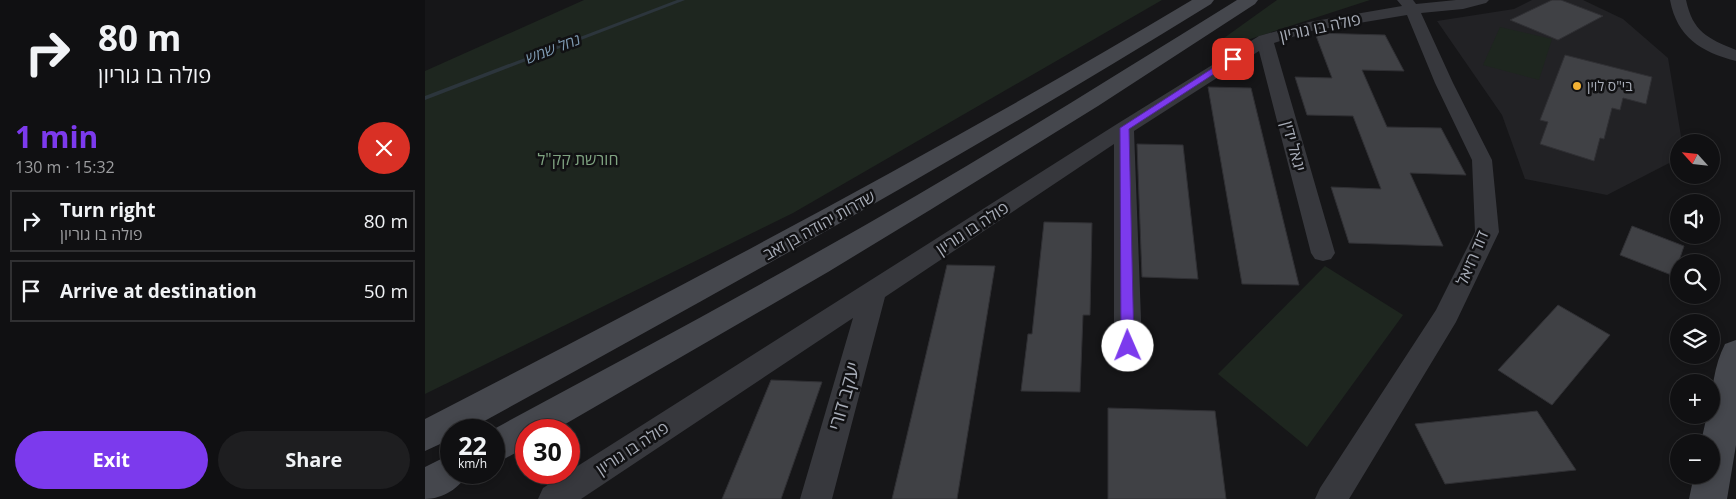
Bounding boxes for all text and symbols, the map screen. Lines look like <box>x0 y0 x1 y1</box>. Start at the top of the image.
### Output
street label: פולה בו גוריון <box>1277 8 1363 46</box>
text: 80 m <box>98 14 181 61</box>
icon: right <box>15 20 80 85</box>
water label: נחל שמש <box>522 28 583 68</box>
pin <box>1212 38 1254 80</box>
icon: arrive <box>1219 45 1247 73</box>
text: פולה בו גוריון <box>98 59 211 89</box>
place label: בי"ס לוין <box>1587 76 1633 95</box>
marker: בי"ס לוין <box>1571 80 1583 92</box>
text: 1 min <box>15 116 98 157</box>
street label: יגאל ידין <box>1277 118 1311 174</box>
button: close <box>358 122 410 174</box>
north arrow <box>1670 134 1720 184</box>
map controls <box>1670 134 1720 484</box>
park label: חורשת קק"ל <box>538 148 618 170</box>
text: 130 m · 15:32 <box>15 156 115 178</box>
street label: שדרות יהודה בן זאב <box>759 185 879 265</box>
button: sound <box>1670 194 1720 244</box>
street label: פולה בו גוריון <box>931 196 1013 260</box>
text: Turn right <box>60 197 155 223</box>
icon: right <box>17 207 45 235</box>
text: 80 m <box>364 208 408 234</box>
text: פולה בו גוריון <box>60 223 143 245</box>
street label: דוד רזיאל <box>1451 227 1493 289</box>
button: search <box>1670 254 1720 304</box>
icon: arrive <box>17 277 45 305</box>
text: Arrive at destination <box>60 278 257 304</box>
text: 50 m <box>364 278 408 304</box>
button: layers <box>1670 314 1720 364</box>
position arrow <box>1101 319 1153 371</box>
street label: יעקב דורי <box>822 359 866 433</box>
button: + <box>1670 374 1720 424</box>
street label: פולה בו גוריון <box>591 416 673 480</box>
speed limit sign: 30 <box>515 419 580 484</box>
text: 22 <box>458 428 487 462</box>
button: Exit <box>15 431 208 489</box>
button: Share <box>218 431 410 489</box>
button: − <box>1670 434 1720 484</box>
text: km/h <box>458 455 487 472</box>

